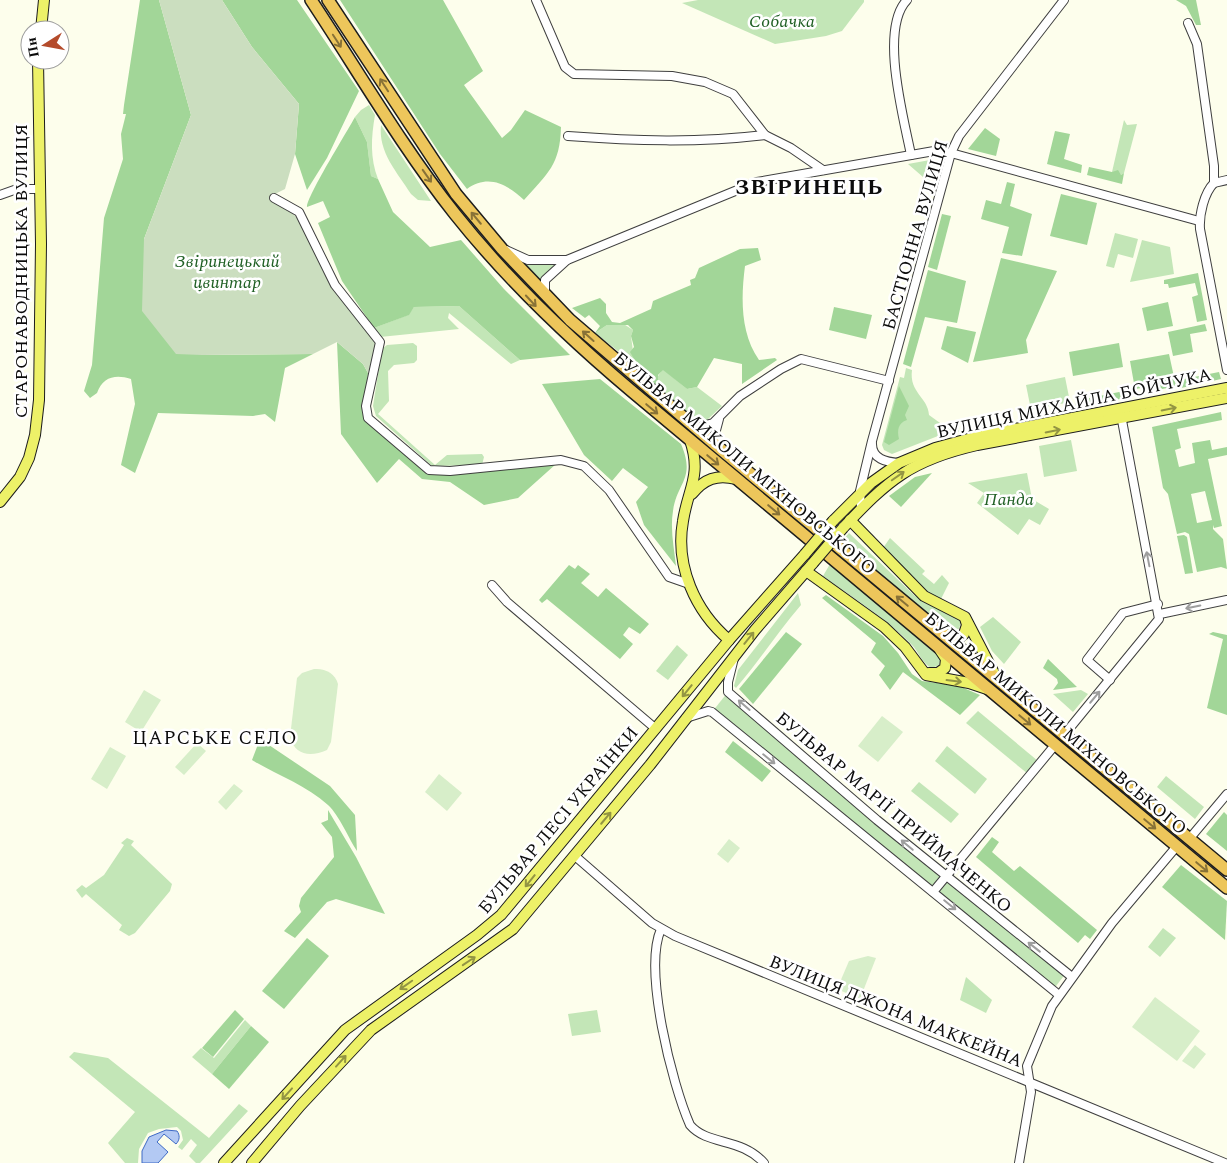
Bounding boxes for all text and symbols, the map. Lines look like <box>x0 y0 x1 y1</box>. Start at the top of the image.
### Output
park label: Собачка <box>749 8 815 35</box>
north arrow <box>20 20 70 70</box>
one-way arrow <box>333 33 343 47</box>
text: Пн <box>20 35 45 59</box>
one-way arrow <box>378 78 389 92</box>
street label: СТАРОНАВОДНИЦЬКА ВУЛИЦЯ <box>8 124 35 418</box>
street label: БАСТІОННА ВУЛИЦЯ <box>875 137 956 333</box>
one-way arrow <box>422 169 432 183</box>
district label: ЗВІРИНЕЦЬ <box>735 171 883 204</box>
one-way arrow <box>471 212 482 225</box>
park label: Звіринецький цвинтар <box>174 248 280 296</box>
one-way arrow <box>525 294 537 307</box>
one-way arrow <box>582 331 595 342</box>
street label: БУЛЬВАР МИКОЛИ МІХНОВСЬКОГО <box>608 345 882 582</box>
street label: ВУЛИЦЯ МИХАЙЛА БОЙЧУКА <box>934 361 1214 446</box>
one-way arrow <box>646 403 659 415</box>
one-way arrow <box>1161 404 1177 413</box>
one-way arrow <box>1044 426 1060 435</box>
one-way arrow <box>706 454 719 465</box>
one-way arrow <box>891 471 905 481</box>
park label: Панда <box>984 486 1034 513</box>
one-way arrow <box>767 505 780 516</box>
one-way arrow <box>1143 551 1153 567</box>
one-way arrow <box>896 595 909 607</box>
one-way arrow <box>1186 603 1202 612</box>
street label: БУЛЬВАР МИКОЛИ МІХНОВСЬКОГО <box>919 605 1193 842</box>
one-way arrow <box>743 632 754 645</box>
one-way arrow <box>946 676 962 686</box>
one-way arrow <box>682 684 693 697</box>
one-way arrow <box>1090 691 1101 704</box>
one-way arrow <box>737 699 750 711</box>
street label: БУЛЬВАР МАРІЇ ПРИЙМАЧЕНКО <box>770 705 1018 920</box>
one-way arrow <box>1019 714 1032 726</box>
street label: БУЛЬВАР ЛЕСІ УКРАЇНКИ <box>472 721 645 920</box>
district label: ЦАРСЬКЕ СЕЛО <box>132 724 298 753</box>
one-way arrow <box>762 753 775 764</box>
one-way arrow <box>600 812 611 825</box>
one-way arrow <box>1143 818 1156 829</box>
one-way arrow <box>901 840 914 851</box>
one-way arrow <box>1195 861 1208 872</box>
one-way arrow <box>524 874 535 887</box>
one-way arrow <box>943 900 956 911</box>
one-way arrow <box>1027 941 1040 952</box>
street label: ВУЛИЦЯ ДЖОНА МАККЕЙНА <box>765 948 1027 1075</box>
one-way arrow <box>462 956 476 966</box>
one-way arrow <box>399 980 413 990</box>
one-way arrow <box>335 1054 347 1067</box>
one-way arrow <box>281 1088 293 1101</box>

